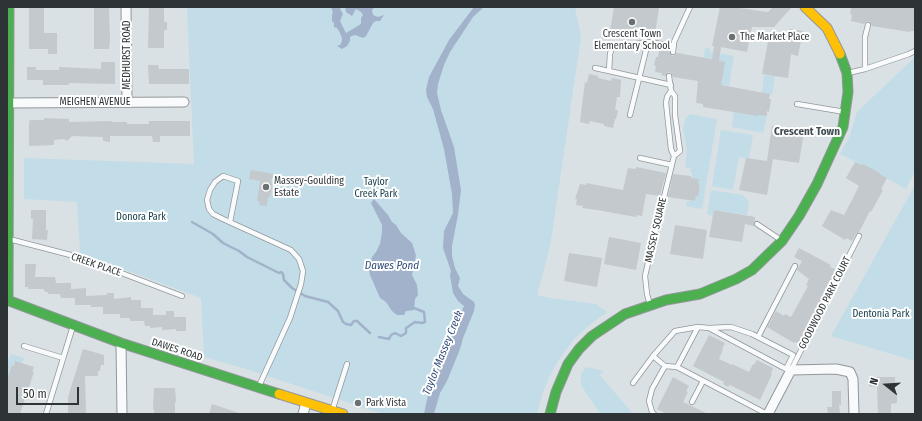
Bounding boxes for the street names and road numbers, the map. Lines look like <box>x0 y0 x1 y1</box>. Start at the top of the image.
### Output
street label: MEDHURST ROAD <box>121 20 133 90</box>
street label: MEIGHEN AVENUE <box>60 96 130 108</box>
street label: MASSEY SQUARE <box>643 196 669 264</box>
street label: CREEK PLACE <box>69 251 123 279</box>
street label: GOODWOOD PARK COURT <box>796 255 854 351</box>
street label: DAWES ROAD <box>150 336 204 364</box>

